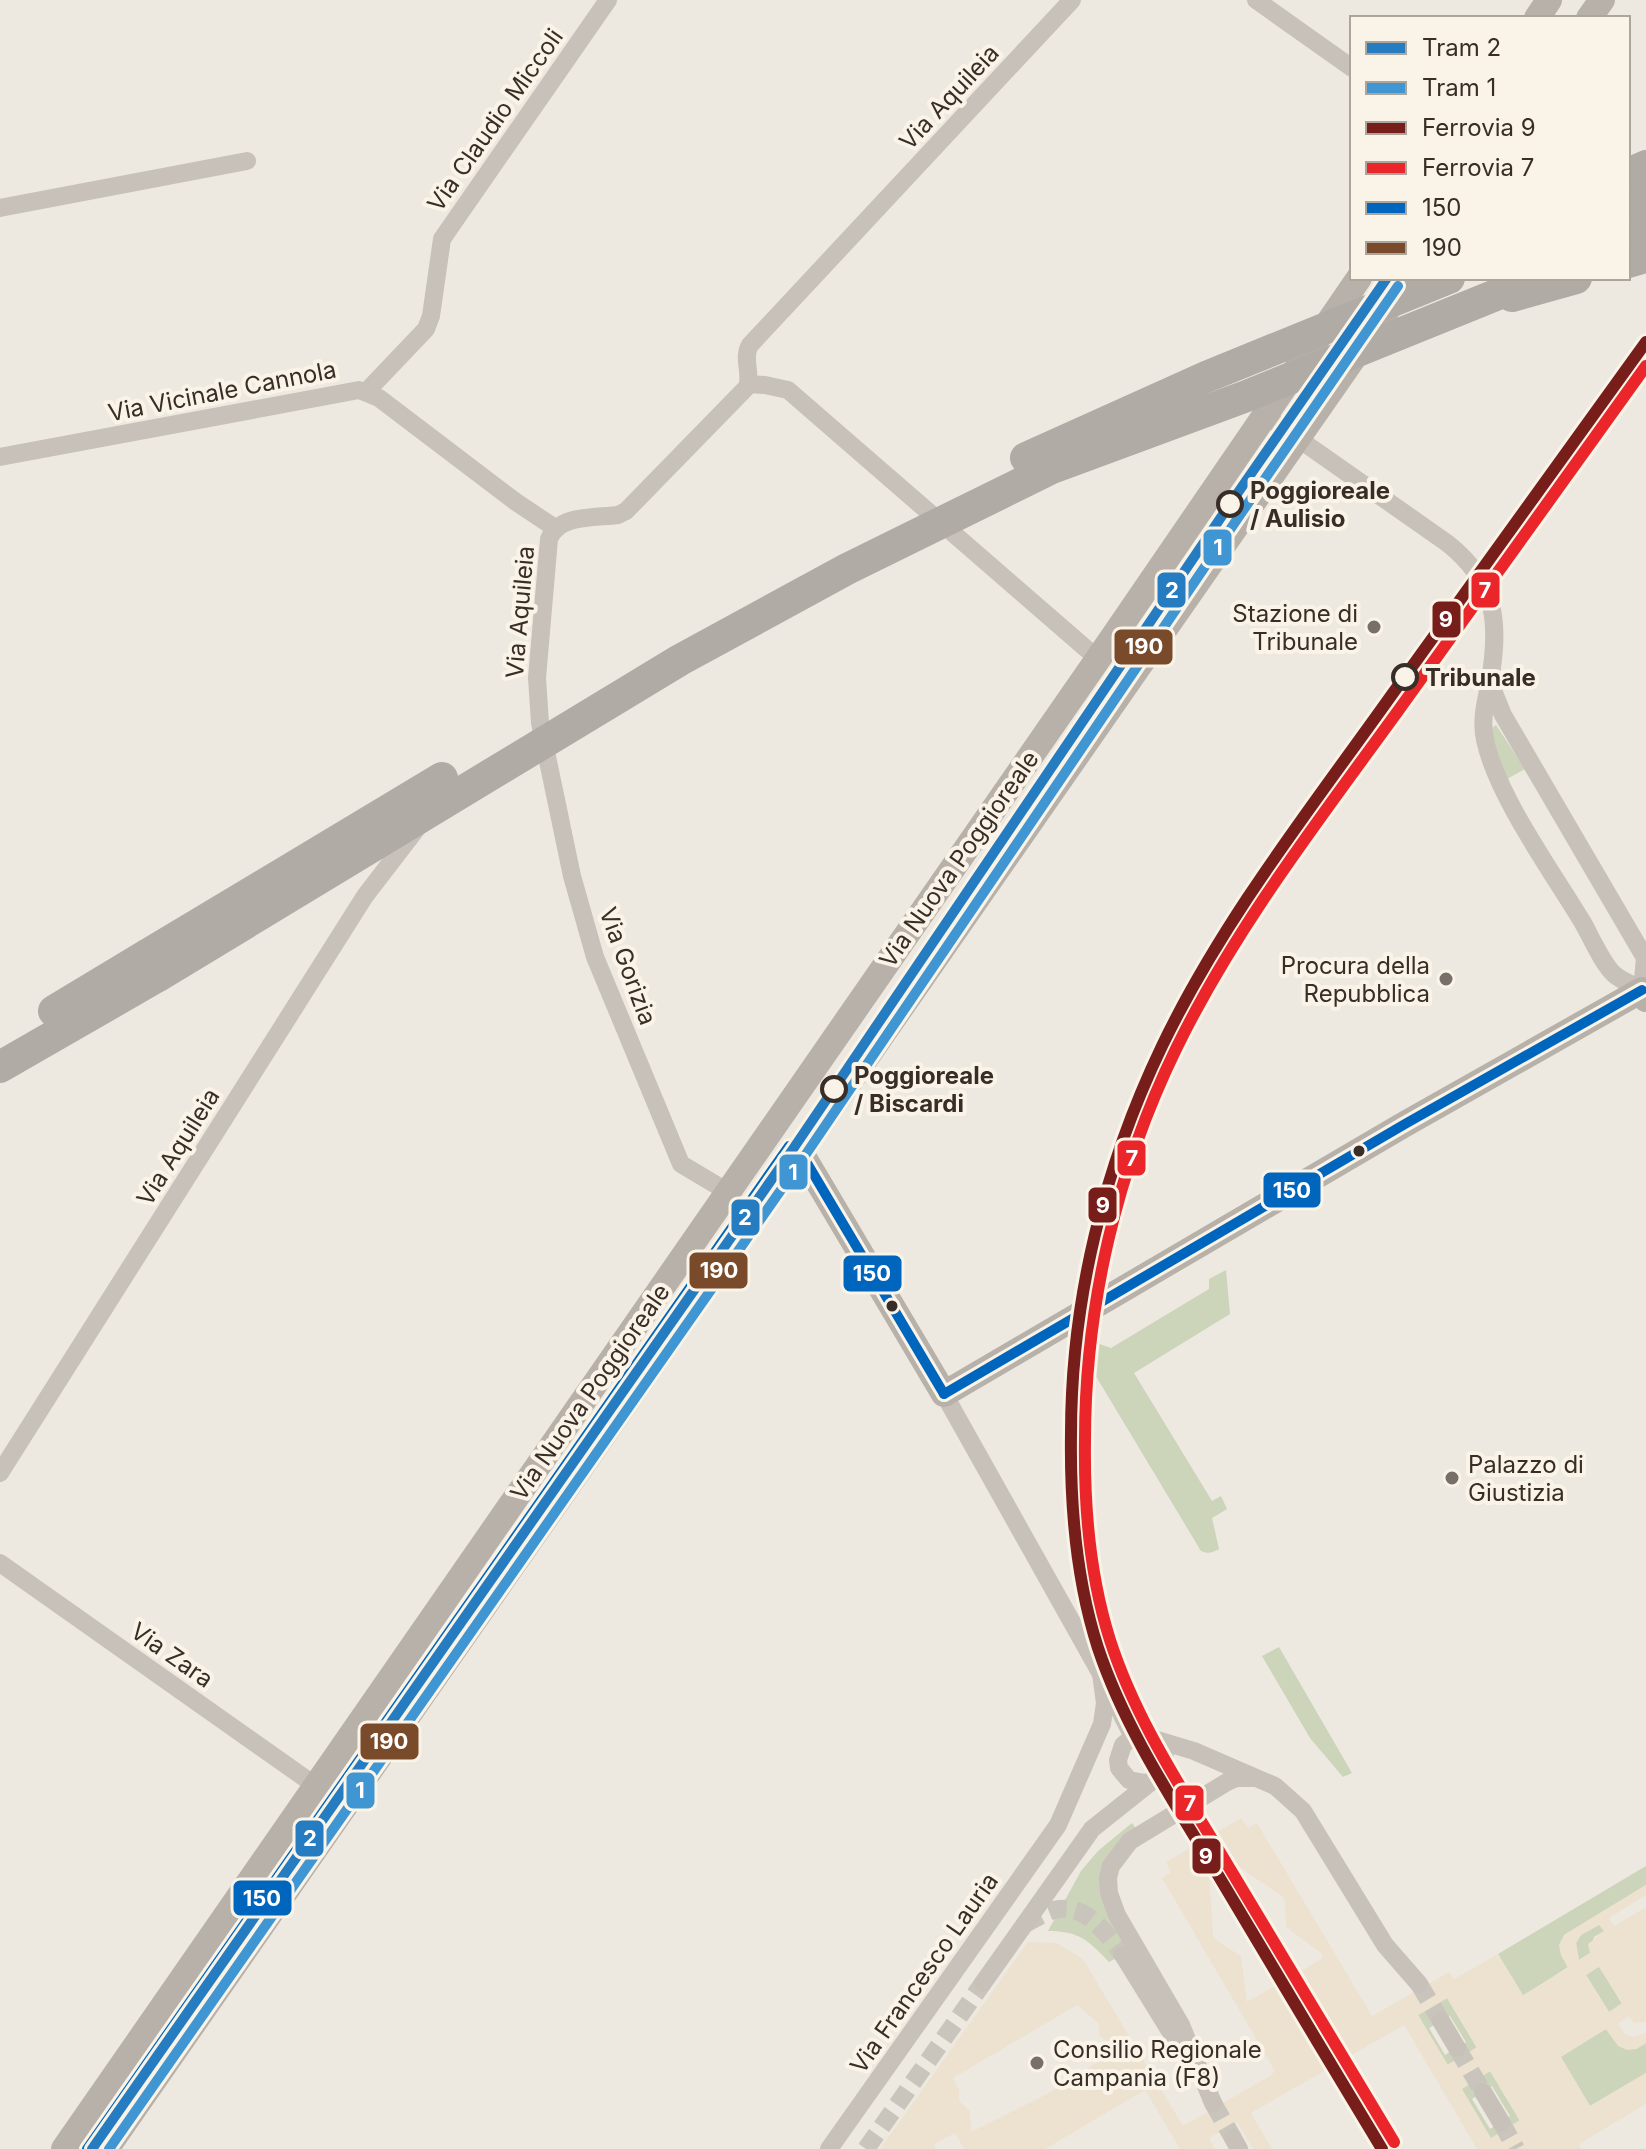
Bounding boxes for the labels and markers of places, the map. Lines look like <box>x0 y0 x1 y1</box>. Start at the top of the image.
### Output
place label: Poggioreale / Aulisio <box>1250 476 1390 533</box>
marker: Poggioreale / Aulisio <box>1217 491 1243 517</box>
place label: Stazione di Tribunale <box>1232 599 1358 656</box>
marker: Stazione di Tribunale <box>1365 618 1383 636</box>
place label: Tribunale <box>1425 663 1536 692</box>
marker: Tribunale <box>1392 664 1418 690</box>
place label: Procura della Repubblica <box>1281 951 1430 1008</box>
marker: Procura della Repubblica <box>1437 970 1455 988</box>
place label: Poggioreale / Biscardi <box>854 1061 994 1118</box>
marker: Poggioreale / Biscardi <box>821 1076 847 1102</box>
unlabelled marker <box>1351 1143 1367 1159</box>
unlabelled marker <box>884 1298 900 1314</box>
place label: Palazzo di Giustizia <box>1468 1450 1584 1507</box>
marker: Palazzo di Giustizia <box>1443 1469 1461 1487</box>
place label: Consilio Regionale Campania (F8) <box>1053 2035 1262 2092</box>
marker: Consilio Regionale Campania (F8) <box>1028 2054 1046 2072</box>

